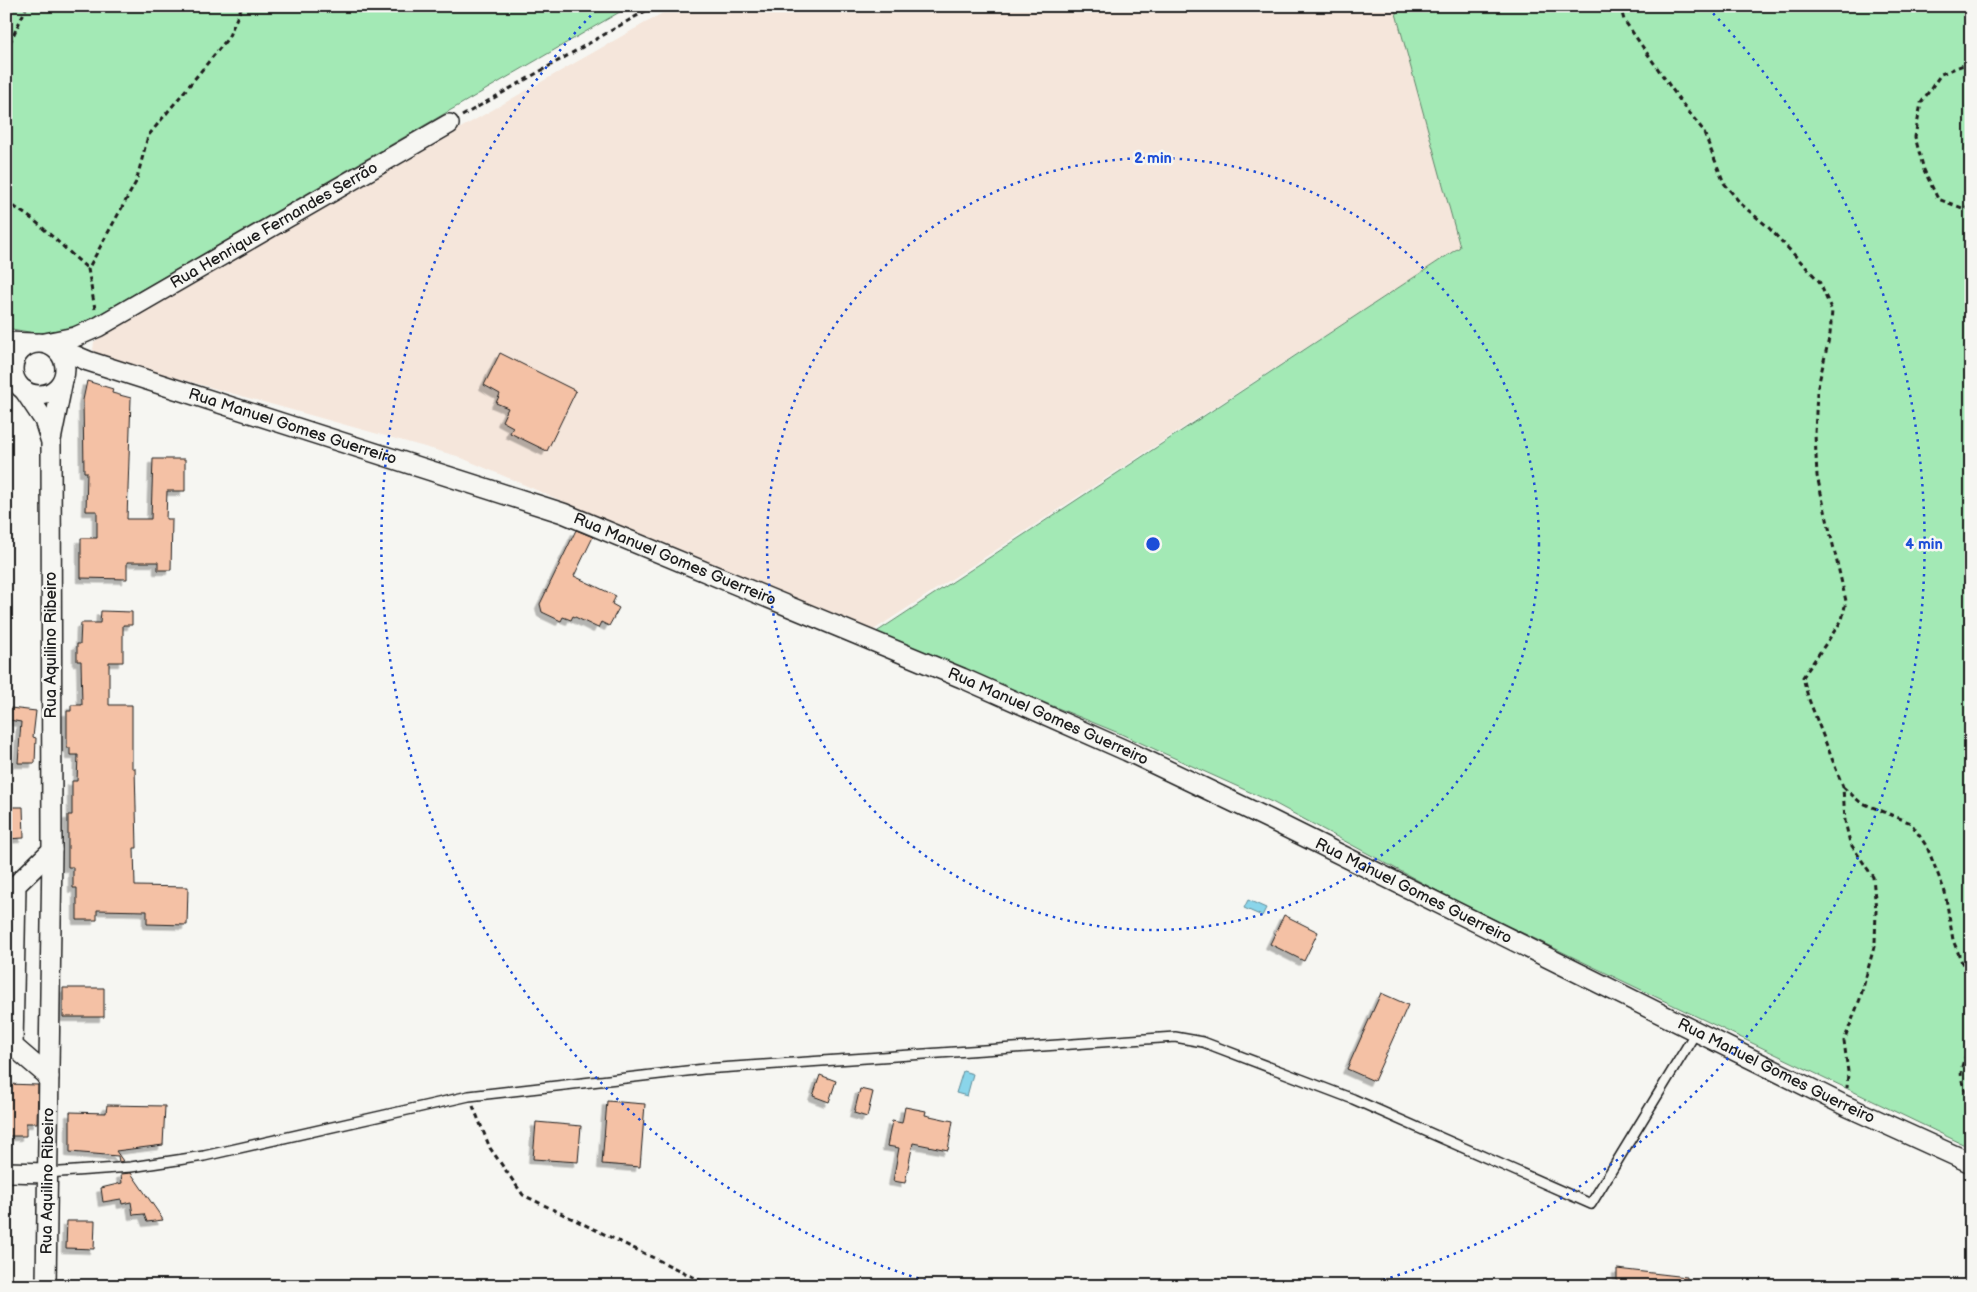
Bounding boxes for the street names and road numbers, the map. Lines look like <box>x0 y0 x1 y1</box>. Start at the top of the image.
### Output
street label: Rua Henrique Fernandes Serrão <box>167 158 381 293</box>
street label: Rua Manuel Gomes Guerreiro <box>186 384 399 469</box>
street label: Rua Manuel Gomes Guerreiro <box>571 509 779 610</box>
street label: Rua Aquilino Ribeiro <box>42 572 61 718</box>
street label: Rua Manuel Gomes Guerreiro <box>945 664 1151 769</box>
street label: Rua Manuel Gomes Guerreiro <box>1312 834 1515 948</box>
street label: Rua Manuel Gomes Guerreiro <box>1675 1014 1878 1127</box>
street label: Rua Aquilino Ribeiro <box>37 1107 58 1255</box>

